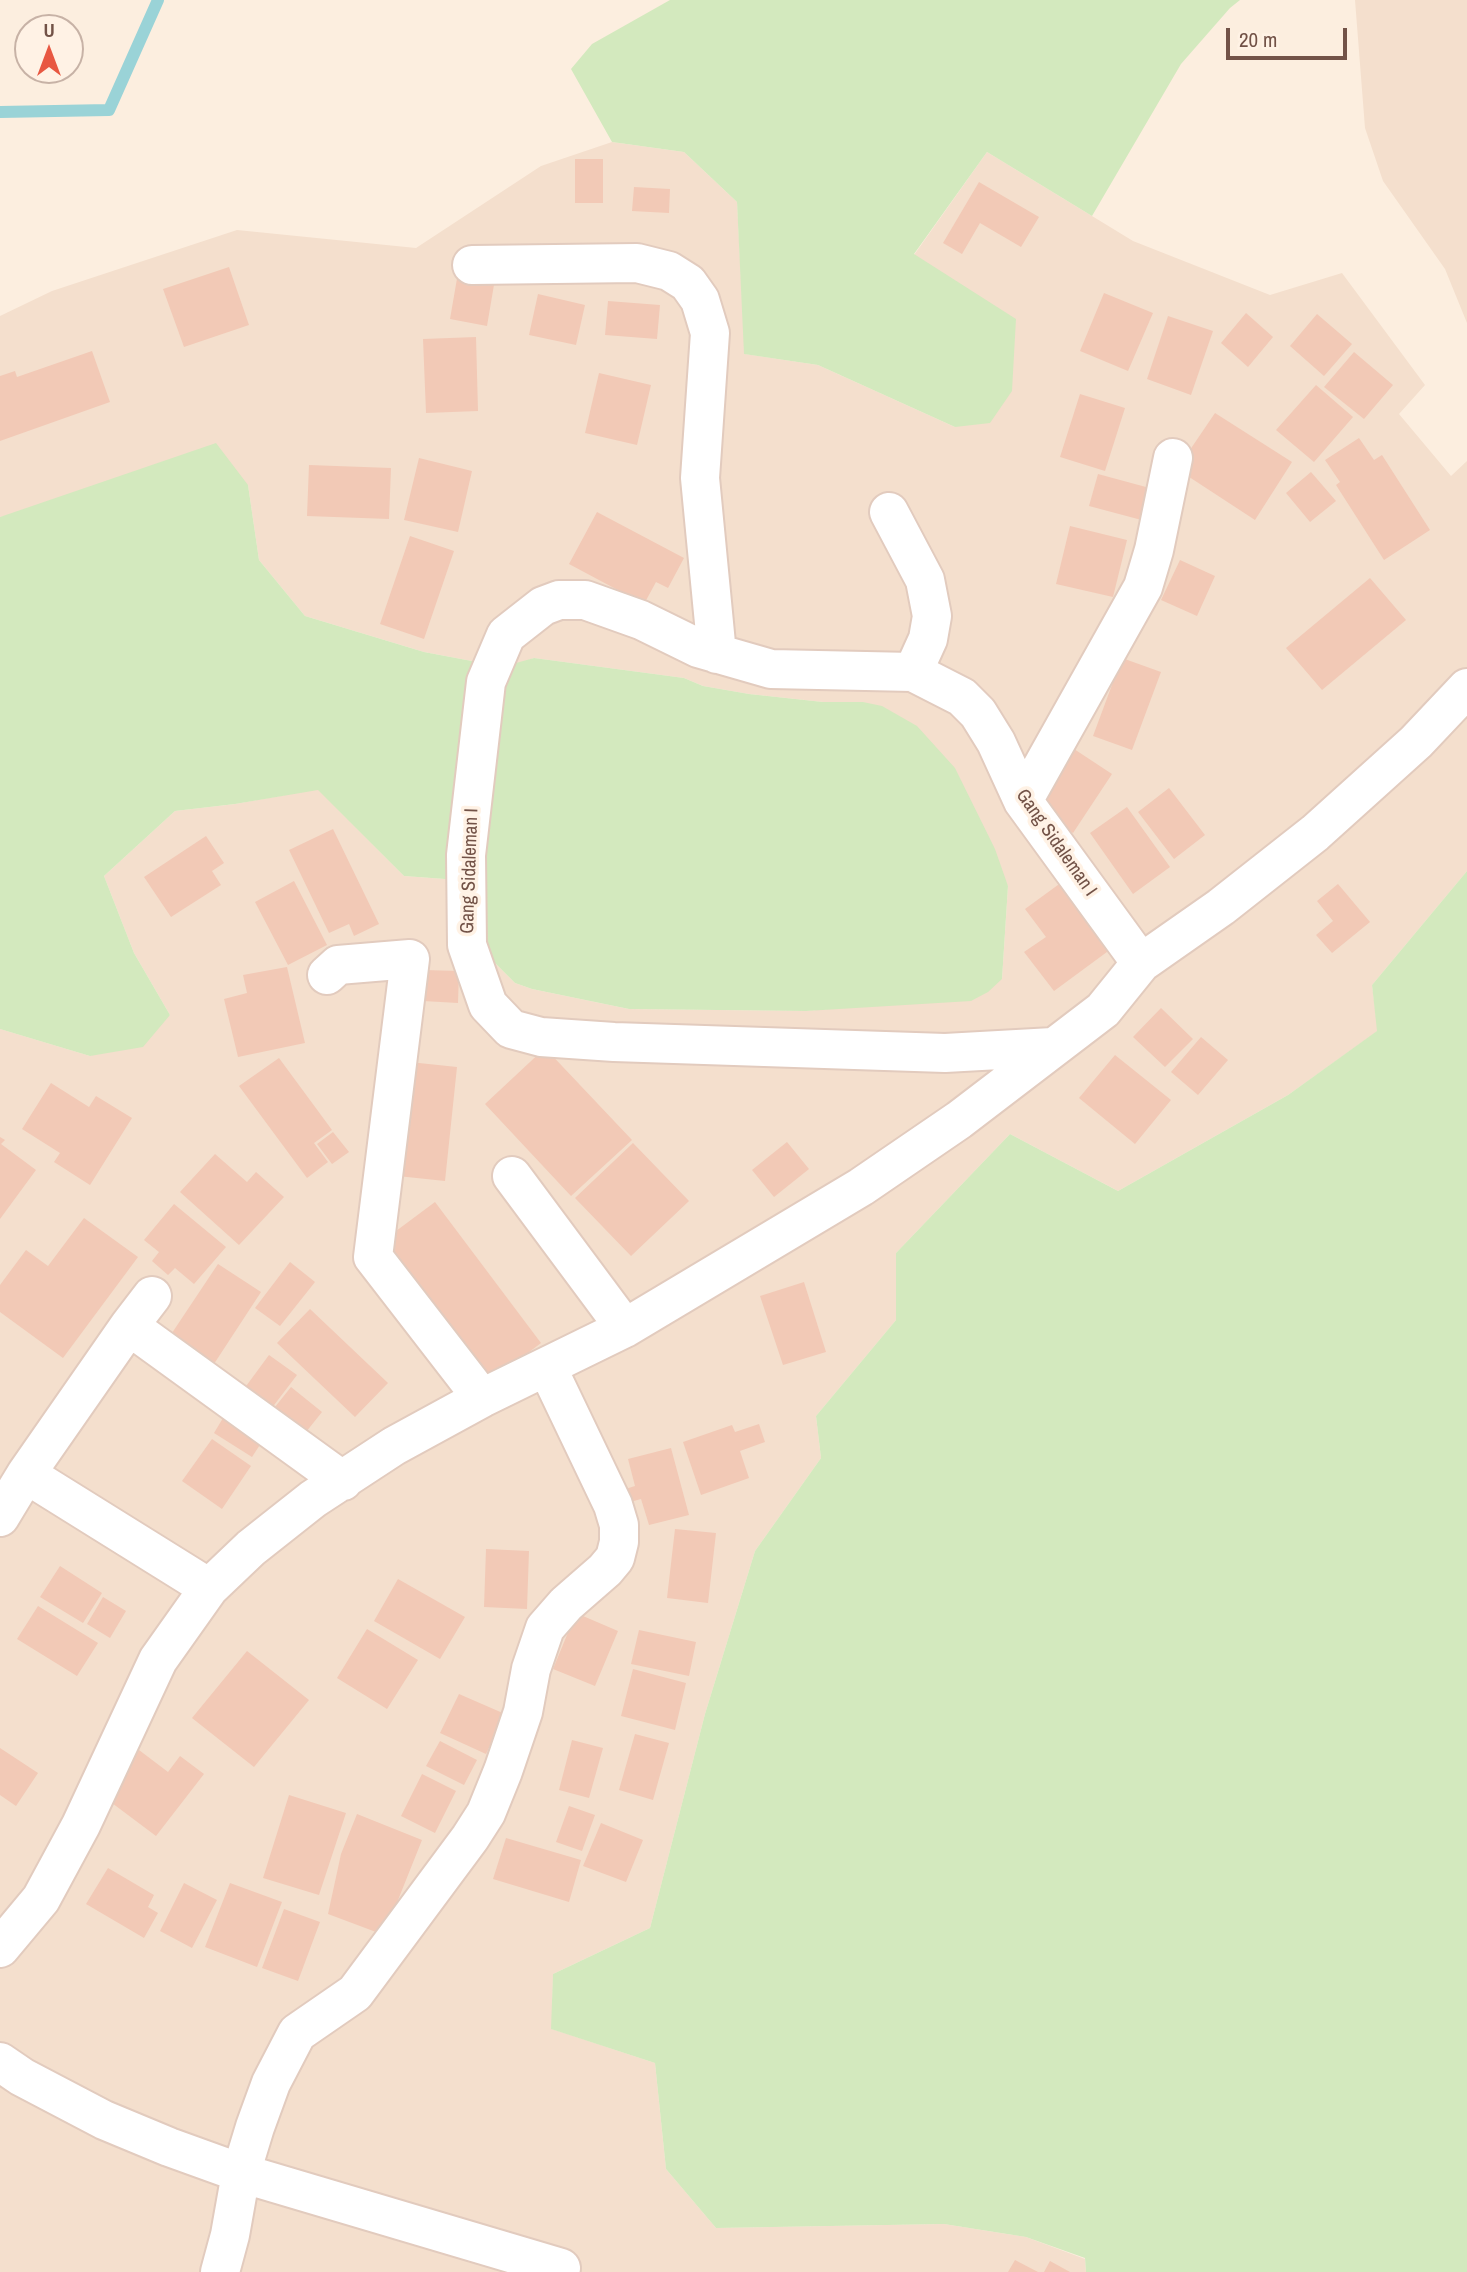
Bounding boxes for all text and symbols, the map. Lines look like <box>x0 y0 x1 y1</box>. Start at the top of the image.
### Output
north arrow <box>14 14 84 84</box>
scale bar <box>1229 14 1350 58</box>
text: U <box>43 17 55 43</box>
text: 20 m <box>1239 25 1277 54</box>
street label: Gang Sidaleman I <box>1011 785 1101 901</box>
street label: Gang Sidaleman I <box>456 808 484 934</box>

